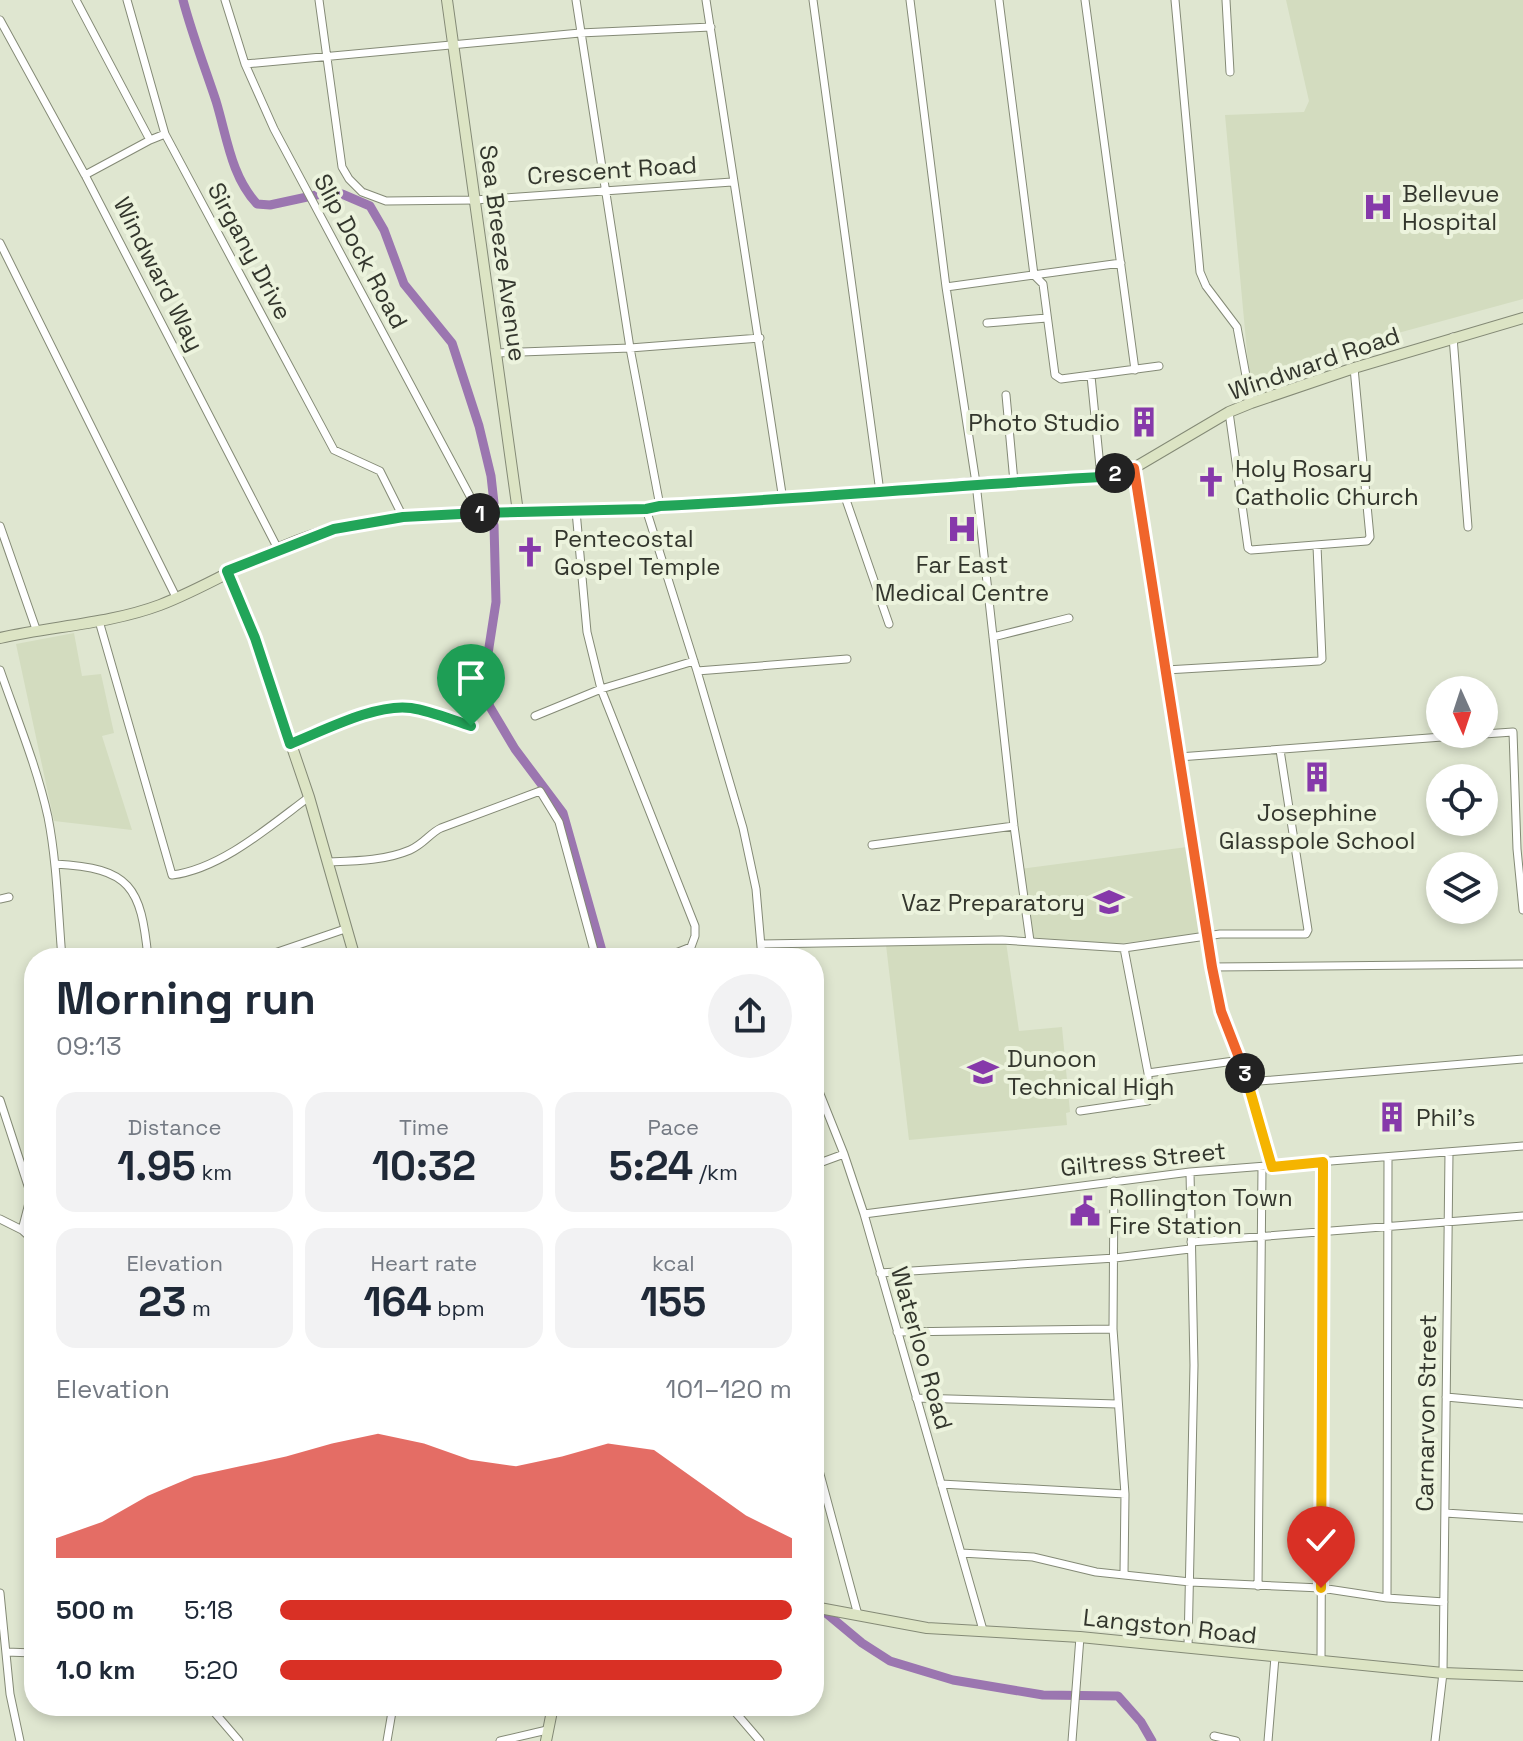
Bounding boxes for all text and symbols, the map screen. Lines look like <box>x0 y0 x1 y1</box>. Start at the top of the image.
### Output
street label: Sea Breeze Avenue <box>472 143 534 363</box>
street label: Crescent Road <box>526 149 698 191</box>
street label: Slip Dock Road <box>307 168 415 334</box>
street label: Sirgany Drive <box>201 177 299 325</box>
place label: Bellevue Hospital <box>1402 178 1499 237</box>
hospital icon: Bellevue Hospital <box>1361 190 1395 224</box>
street label: Windward Way <box>107 192 211 356</box>
street label: Windward Road <box>1224 319 1404 407</box>
building icon: Photo Studio <box>1127 405 1161 439</box>
place label: Photo Studio <box>968 407 1120 438</box>
pin: 2 <box>1095 453 1135 493</box>
place label: Holy Rosary Catholic Church <box>1235 453 1419 512</box>
text: 2 <box>1108 459 1122 487</box>
church icon: Holy Rosary Catholic Church <box>1194 465 1228 499</box>
pin: 1 <box>460 493 500 533</box>
text: 1 <box>475 499 485 527</box>
hospital icon: Far East Medical Centre <box>945 512 979 546</box>
place label: Pentecostal Gospel Temple <box>554 523 721 582</box>
church icon: Pentecostal Gospel Temple <box>513 535 547 569</box>
place label: Far East Medical Centre <box>875 549 1049 608</box>
pin <box>437 644 505 726</box>
icon: arrive <box>449 656 493 700</box>
north arrow <box>1426 676 1498 748</box>
map controls <box>1426 676 1498 924</box>
building icon: Josephine Glasspole School <box>1300 760 1334 794</box>
button: locate <box>1426 764 1498 836</box>
place label: Josephine Glasspole School <box>1219 797 1415 856</box>
button: layers <box>1426 852 1498 924</box>
school or university icon: Vaz Preparatory <box>1092 885 1126 919</box>
place label: Vaz Preparatory <box>901 887 1085 918</box>
text: Morning run <box>56 971 316 1027</box>
button: share <box>708 974 792 1058</box>
text: 09:13 <box>56 1029 122 1063</box>
place label: Dunoon Technical High <box>1007 1043 1175 1102</box>
pin: 3 <box>1225 1053 1265 1093</box>
school or university icon: Dunoon Technical High <box>966 1055 1000 1089</box>
text: 3 <box>1238 1059 1252 1087</box>
building icon: Phil's <box>1375 1100 1409 1134</box>
place label: Phil's <box>1416 1102 1475 1133</box>
text: Distance <box>128 1113 222 1141</box>
text: Time <box>399 1113 449 1141</box>
text: Pace <box>648 1113 699 1141</box>
street label: Giltress Street <box>1059 1135 1227 1183</box>
text: 1.95 <box>117 1141 196 1192</box>
text: 10:32 <box>372 1141 476 1192</box>
text: 5:24 <box>609 1141 693 1192</box>
text: km <box>196 1158 232 1186</box>
text: /km <box>693 1158 738 1186</box>
place label: Rollington Town Fire Station <box>1109 1182 1293 1241</box>
public building icon: Rollington Town Fire Station <box>1068 1194 1102 1228</box>
text: Elevation <box>126 1249 223 1277</box>
text: Heart rate <box>371 1249 477 1277</box>
text: kcal <box>652 1249 695 1277</box>
street label: Waterloo Road <box>884 1263 960 1433</box>
text: 23 <box>138 1277 186 1328</box>
text: 164 <box>363 1277 432 1328</box>
text: 155 <box>640 1277 706 1328</box>
text: m <box>186 1294 211 1322</box>
text: bpm <box>432 1294 485 1322</box>
street label: Carnarvon Street <box>1409 1314 1443 1512</box>
text: Elevation <box>56 1372 170 1406</box>
text: 101–120 m <box>666 1372 792 1406</box>
pin <box>1287 1506 1355 1588</box>
icon: check <box>1299 1518 1343 1562</box>
text: 500 m <box>56 1593 134 1627</box>
text: 5:18 <box>184 1593 233 1627</box>
street label: Langston Road <box>1082 1601 1258 1651</box>
text: 1.0 km <box>56 1653 136 1687</box>
text: 5:20 <box>184 1653 239 1687</box>

